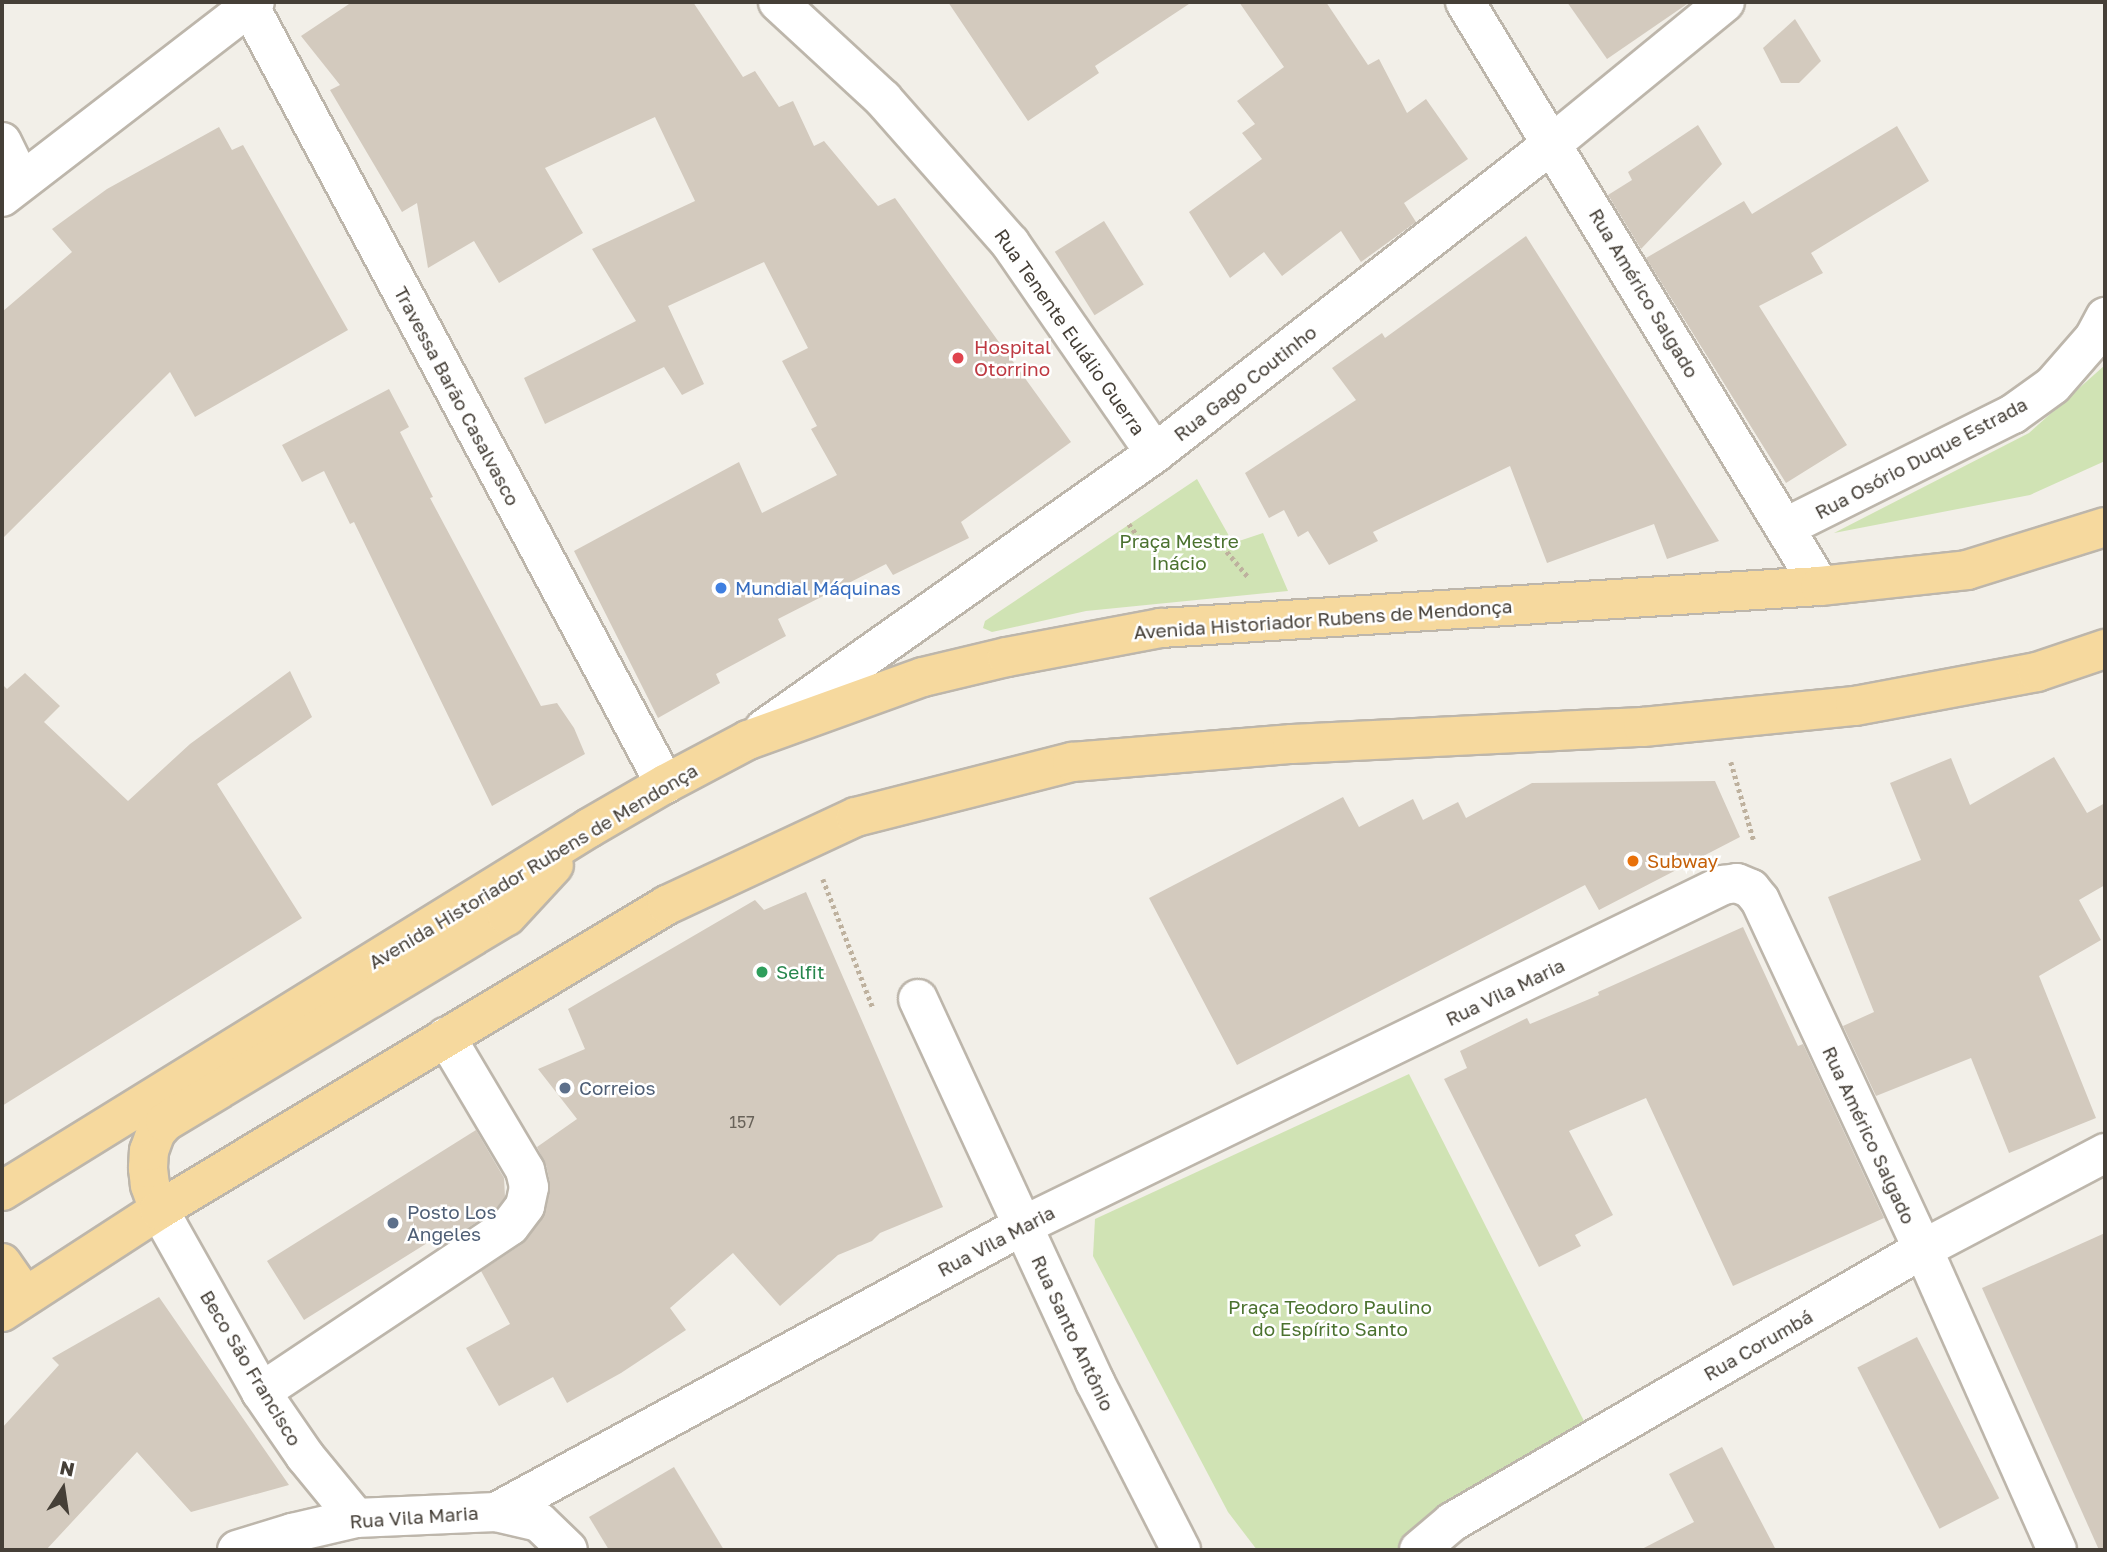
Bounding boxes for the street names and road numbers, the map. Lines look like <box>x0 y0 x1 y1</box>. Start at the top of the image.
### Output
street label: Rua Américo Salgado <box>1584 204 1704 382</box>
street label: Rua Tenente Eulálio Guerra <box>990 224 1150 440</box>
street label: Travessa Barão Casalvasco <box>389 283 525 509</box>
street label: Rua Gago Coutinho <box>1169 320 1321 446</box>
street label: Rua Osório Duque Estrada <box>1811 392 2031 524</box>
street label: Avenida Historiador Rubens de Mendonça <box>1133 594 1513 644</box>
street label: Avenida Historiador Rubens de Mendonça <box>364 758 702 974</box>
street label: Rua Vila Maria <box>1442 953 1568 1031</box>
street label: Rua Américo Salgado <box>1818 1043 1920 1227</box>
street label: Rua Vila Maria <box>934 1201 1058 1281</box>
street label: Rua Santo Antônio <box>1027 1252 1119 1414</box>
street label: Beco São Francisco <box>196 1286 306 1450</box>
street label: Rua Corumbá <box>1699 1305 1817 1385</box>
street label: Rua Vila Maria <box>349 1501 479 1533</box>

